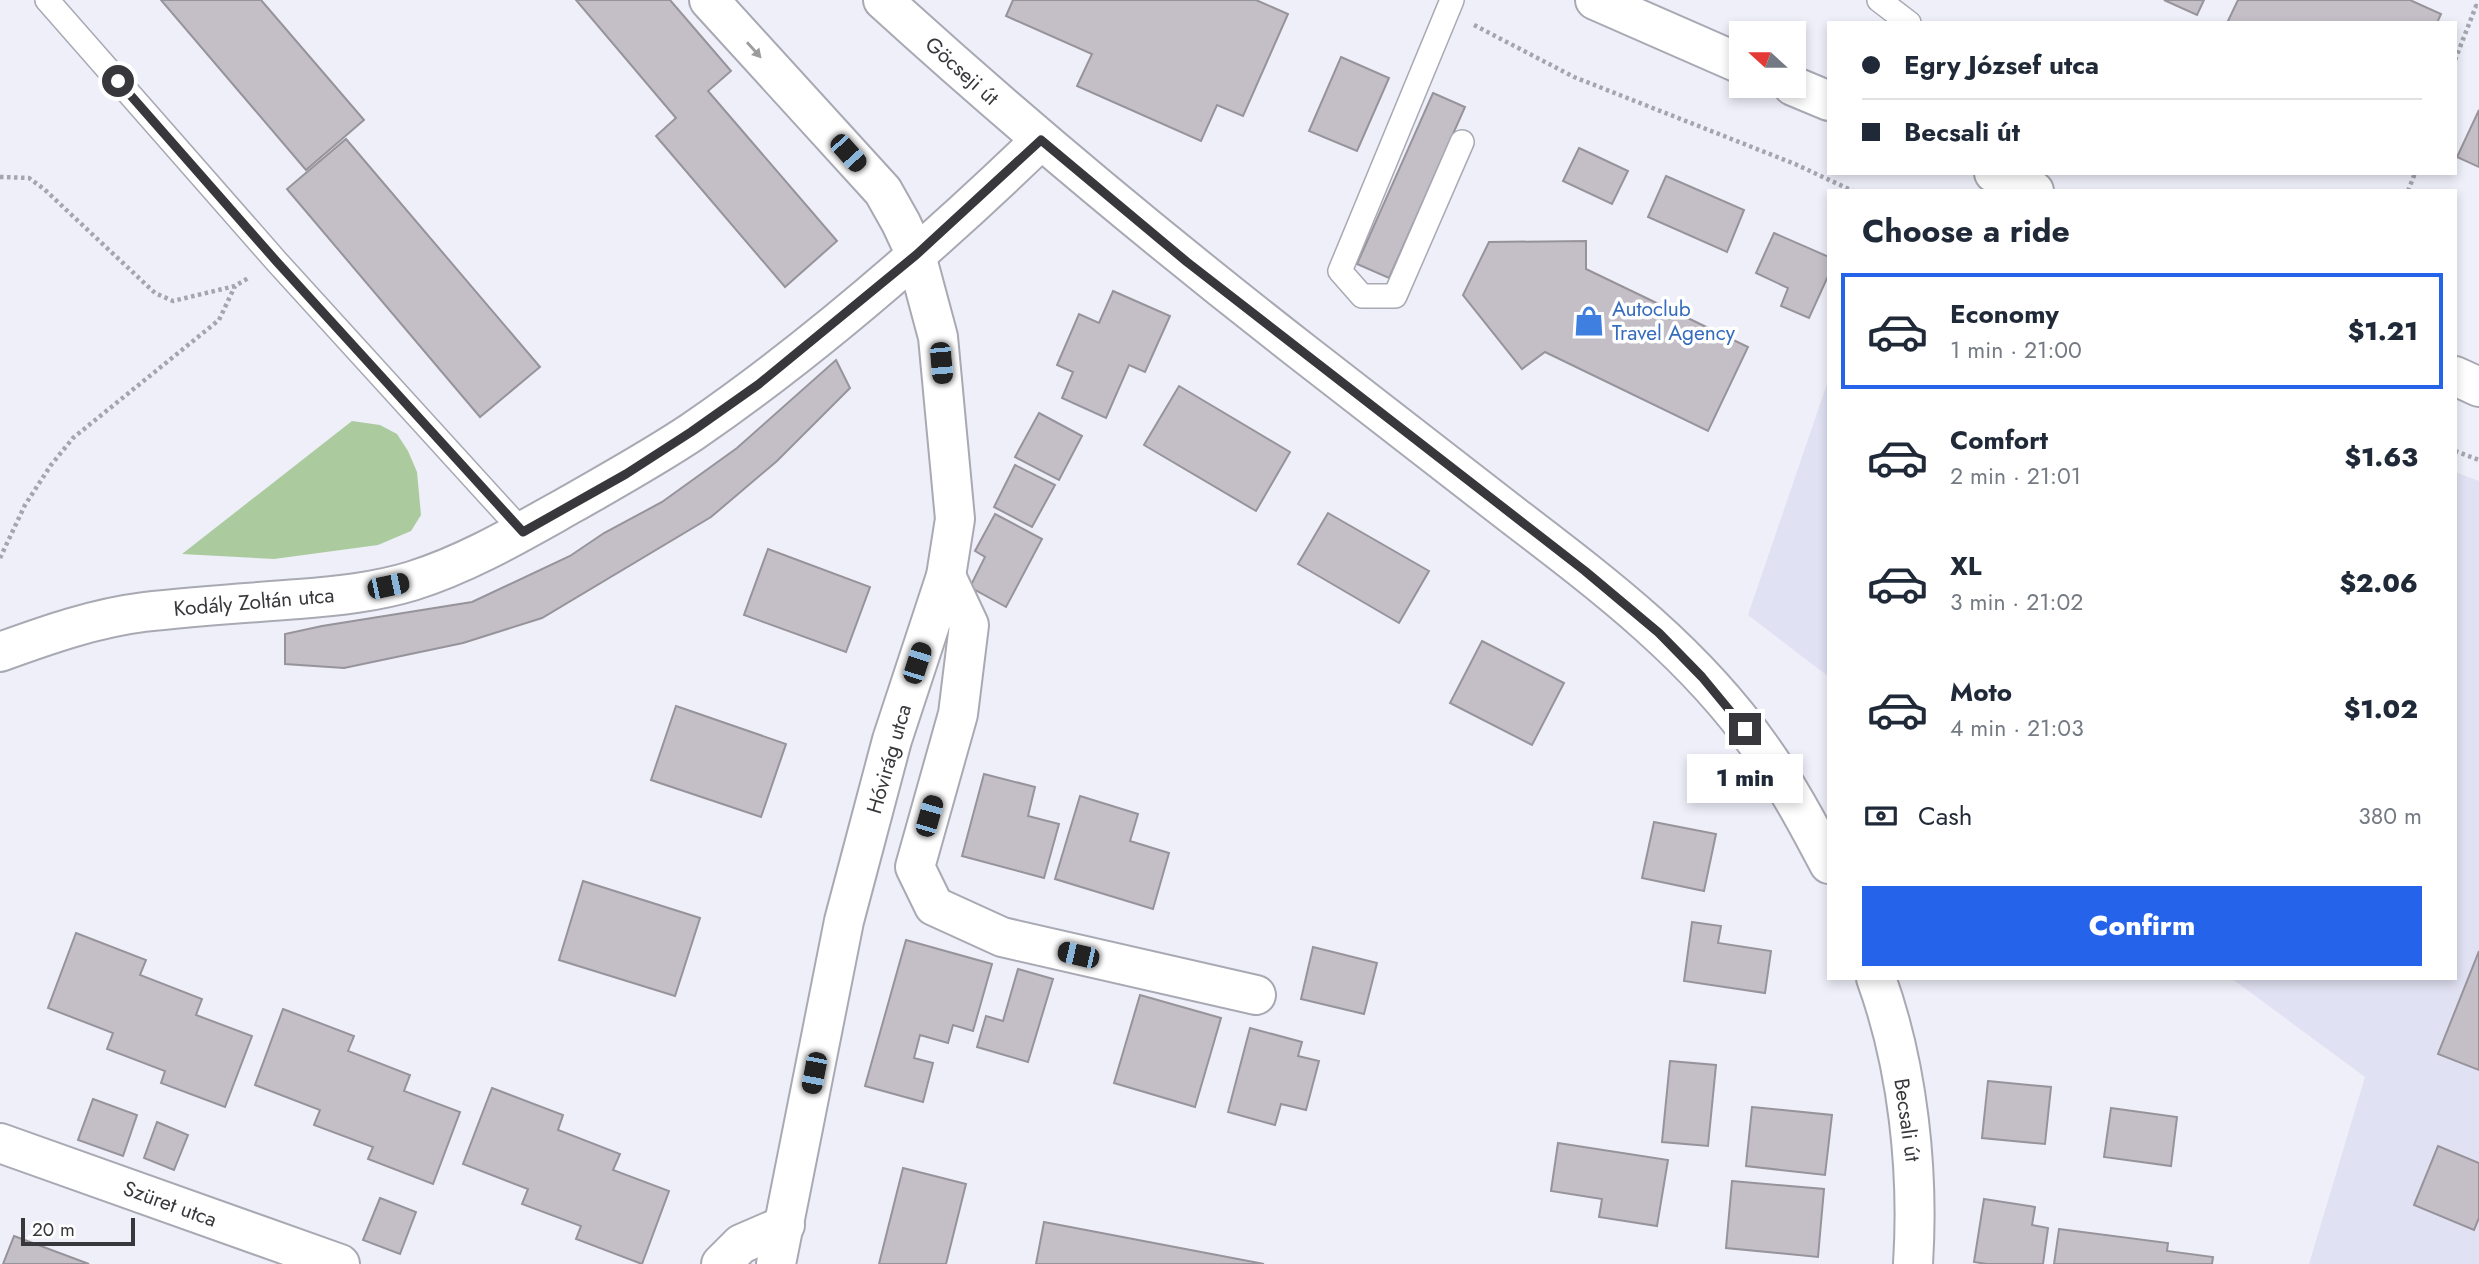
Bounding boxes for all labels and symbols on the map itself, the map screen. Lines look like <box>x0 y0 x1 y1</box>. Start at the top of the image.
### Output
north arrow <box>1729 21 1806 98</box>
street label: Göcseji út <box>918 30 1006 112</box>
one-way arrow <box>746 42 762 59</box>
route start <box>102 65 134 97</box>
car <box>827 130 870 176</box>
place label: Autoclub Travel Agency <box>1612 294 1736 348</box>
shop icon: Autoclub Travel Agency <box>1572 304 1606 338</box>
car <box>929 341 954 385</box>
car <box>366 571 411 601</box>
street label: Kodály Zoltán utca <box>172 580 336 624</box>
car <box>901 640 934 686</box>
street label: Hóvirág utca <box>859 701 919 817</box>
route end <box>1729 713 1761 745</box>
callout: 1 min <box>1687 754 1803 802</box>
car <box>914 793 945 839</box>
car <box>1056 940 1101 970</box>
car <box>800 1050 829 1096</box>
street label: Becsali út <box>1886 1076 1928 1164</box>
street label: Szüret utca <box>119 1173 221 1235</box>
scale bar <box>21 1215 135 1247</box>

